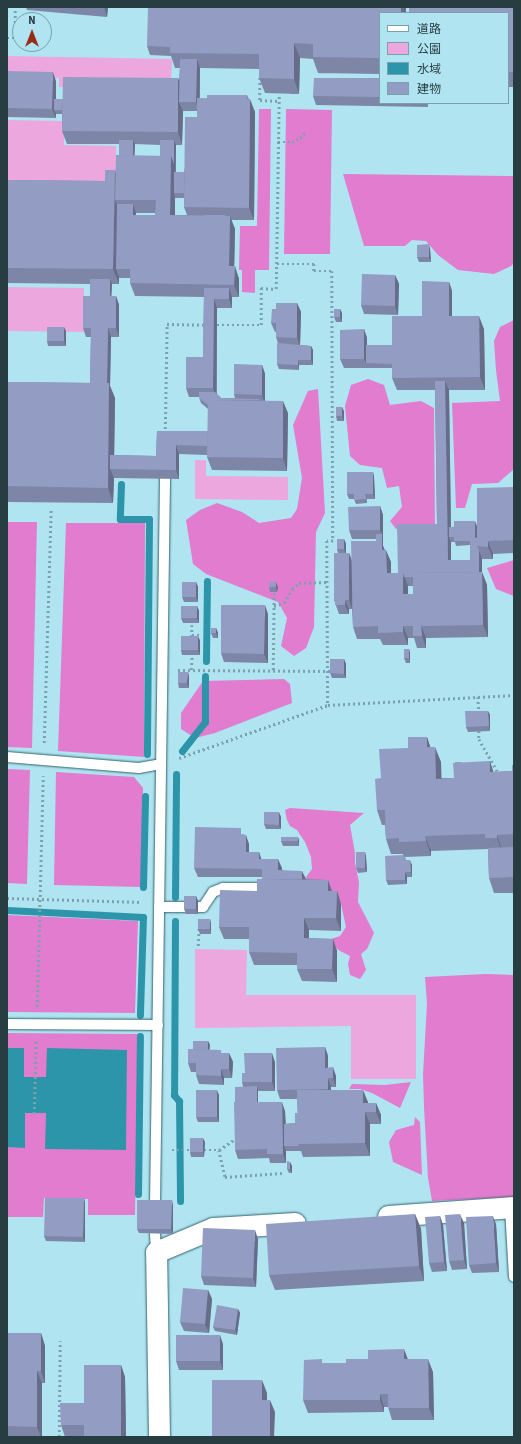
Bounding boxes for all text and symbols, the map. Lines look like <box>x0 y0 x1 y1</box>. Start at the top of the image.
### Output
north arrow <box>12 12 52 52</box>
legend <box>379 12 509 104</box>
text: N <box>28 13 36 28</box>
text: 道路 <box>417 21 441 38</box>
text: 公園 <box>417 41 441 58</box>
text: 水域 <box>417 61 441 78</box>
text: 建物 <box>417 81 441 98</box>

